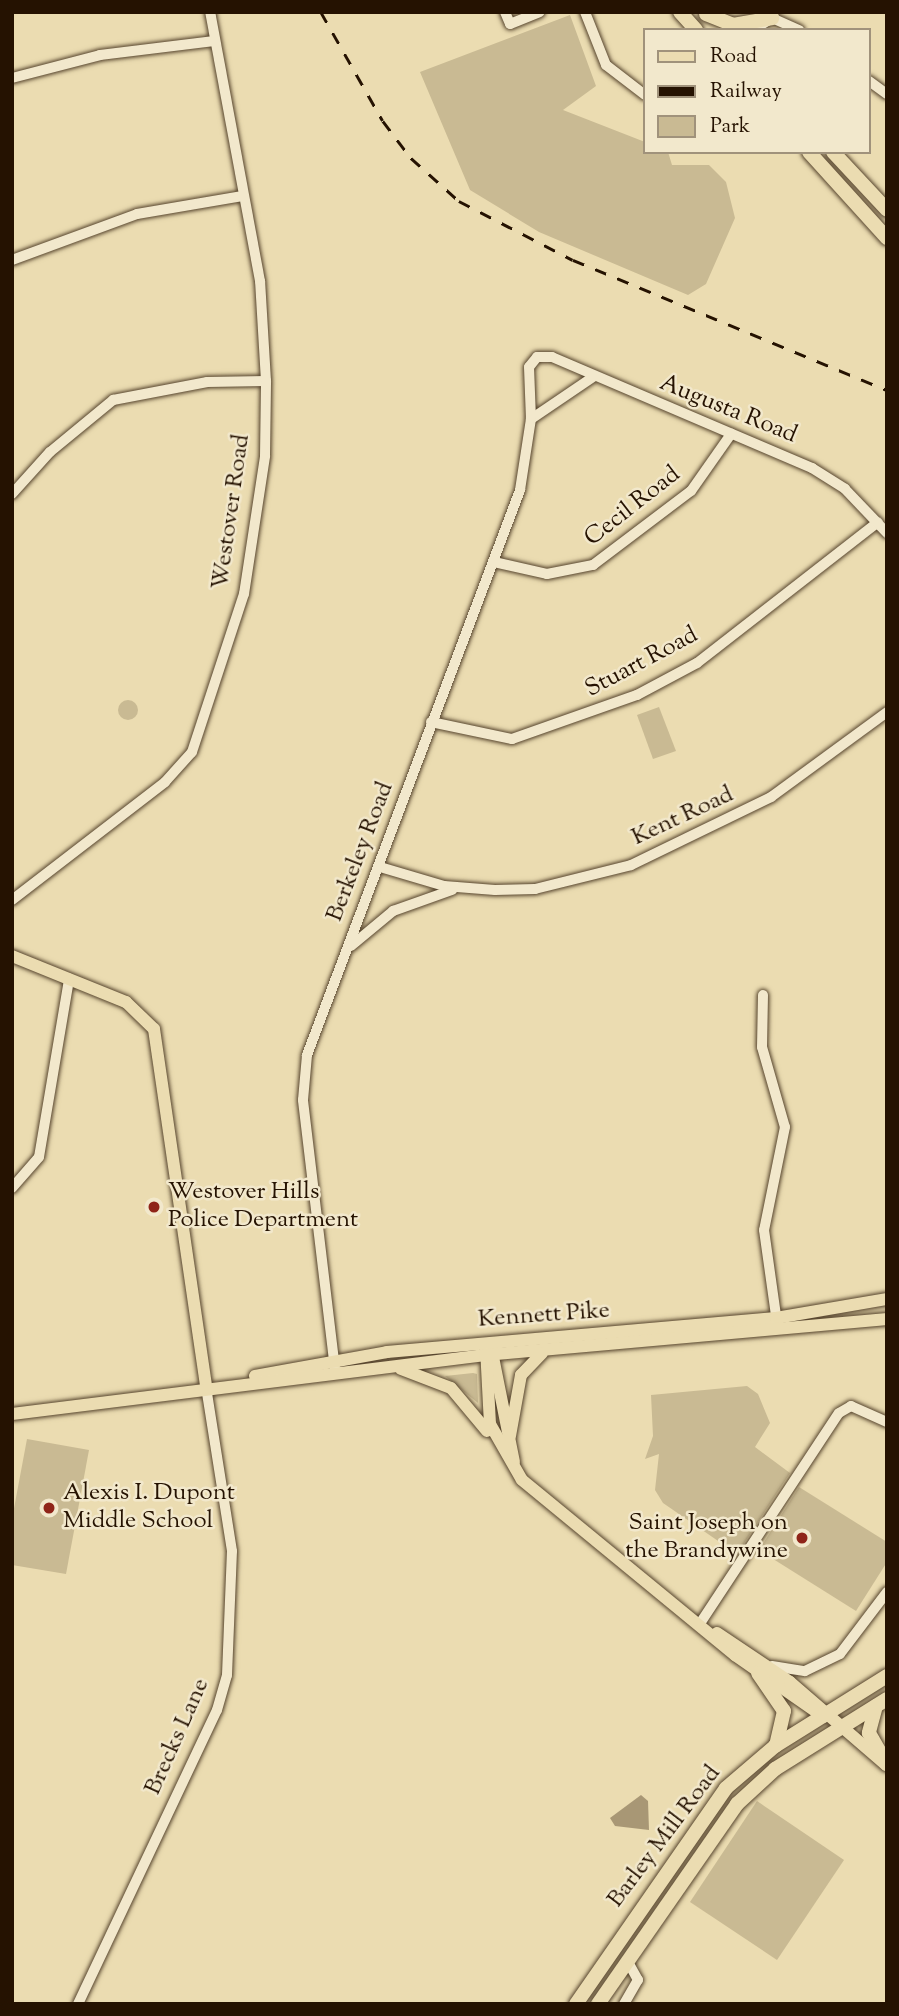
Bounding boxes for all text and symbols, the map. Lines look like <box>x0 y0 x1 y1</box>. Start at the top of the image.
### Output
legend <box>643 28 871 154</box>
text: Road <box>710 42 757 72</box>
text: Railway <box>710 77 782 107</box>
text: Park <box>710 112 750 142</box>
street label: Augusta Road <box>655 369 801 451</box>
street label: Westover Road <box>207 432 257 592</box>
street label: Cecil Road <box>580 461 686 553</box>
street label: Stuart Road <box>581 621 703 705</box>
street label: Berkeley Road <box>321 778 401 926</box>
street label: Kent Road <box>628 781 738 853</box>
place label: Westover Hills Police Department <box>168 1179 358 1235</box>
marker: Westover Hills Police Department <box>146 1199 162 1215</box>
street label: Kennett Pike <box>477 1297 611 1335</box>
place label: Alexis I. Dupont Middle School <box>63 1480 235 1536</box>
marker: Alexis I. Dupont Middle School <box>41 1500 57 1516</box>
place label: Saint Joseph on the Brandywine <box>625 1510 788 1566</box>
marker: Saint Joseph on the Brandywine <box>794 1530 810 1546</box>
street label: Brecks Lane <box>140 1674 216 1800</box>
street label: Barley Mill Road <box>602 1760 728 1914</box>

